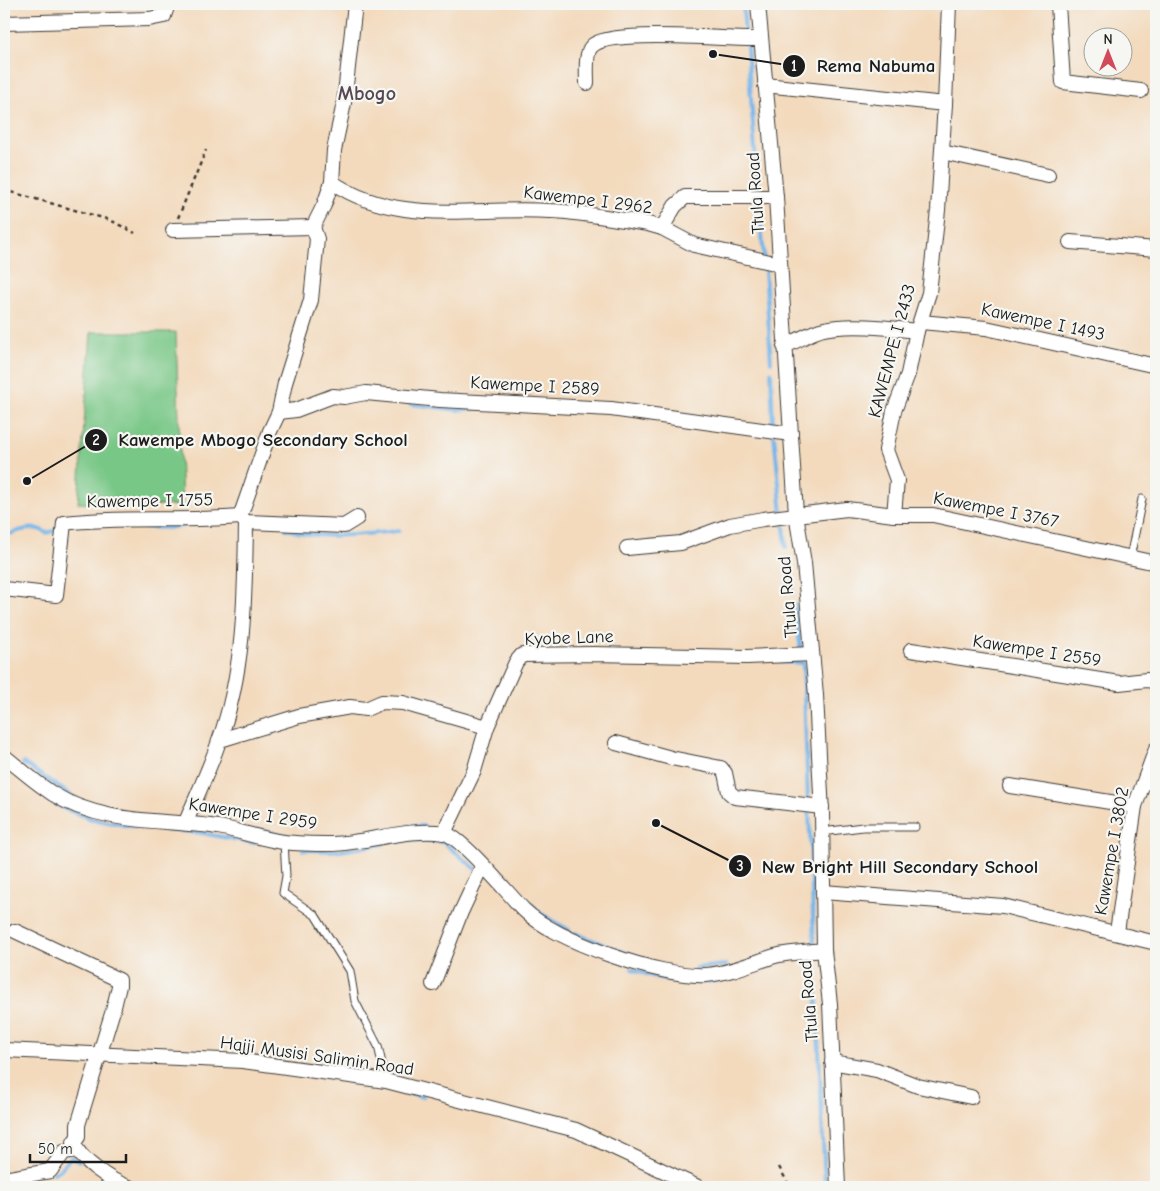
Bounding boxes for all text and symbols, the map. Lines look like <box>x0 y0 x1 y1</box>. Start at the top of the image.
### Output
north arrow <box>1082 28 1132 78</box>
text: N <box>1103 31 1113 48</box>
callout: Rema Nabuma <box>781 49 945 83</box>
text: Rema Nabuma <box>817 55 935 77</box>
text: 1 <box>791 57 797 75</box>
district label: Mbogo <box>338 82 396 105</box>
street label: Ttula Road <box>743 151 769 235</box>
street label: Kawempe I 2962 <box>522 182 654 218</box>
street label: KAWEMPE I 2433 <box>864 282 920 420</box>
street label: Kawempe I 1493 <box>979 299 1107 345</box>
street label: Kawempe I 2589 <box>470 372 600 400</box>
callout: Kawempe Mbogo Secondary School <box>83 423 418 457</box>
text: Kawempe Mbogo Secondary School <box>118 429 408 451</box>
text: 2 <box>92 431 100 449</box>
street label: Kawempe I 3767 <box>932 488 1061 533</box>
street label: Kawempe I 1755 <box>87 489 213 513</box>
street label: Ttula Road <box>774 555 802 639</box>
street label: Kyobe Lane <box>524 626 614 650</box>
street label: Kawempe I 2559 <box>971 630 1103 672</box>
street label: Kawempe I 3802 <box>1090 785 1134 917</box>
street label: Kawempe I 2959 <box>187 793 319 835</box>
callout: New Bright Hill Secondary School <box>727 849 1048 883</box>
text: New Bright Hill Secondary School <box>762 856 1038 878</box>
text: 3 <box>736 857 744 875</box>
street label: Ttula Road <box>795 959 823 1043</box>
street label: Hajji Musisi Salimin Road <box>219 1032 415 1080</box>
scale bar <box>30 1131 126 1163</box>
text: 50 m <box>38 1140 73 1158</box>

